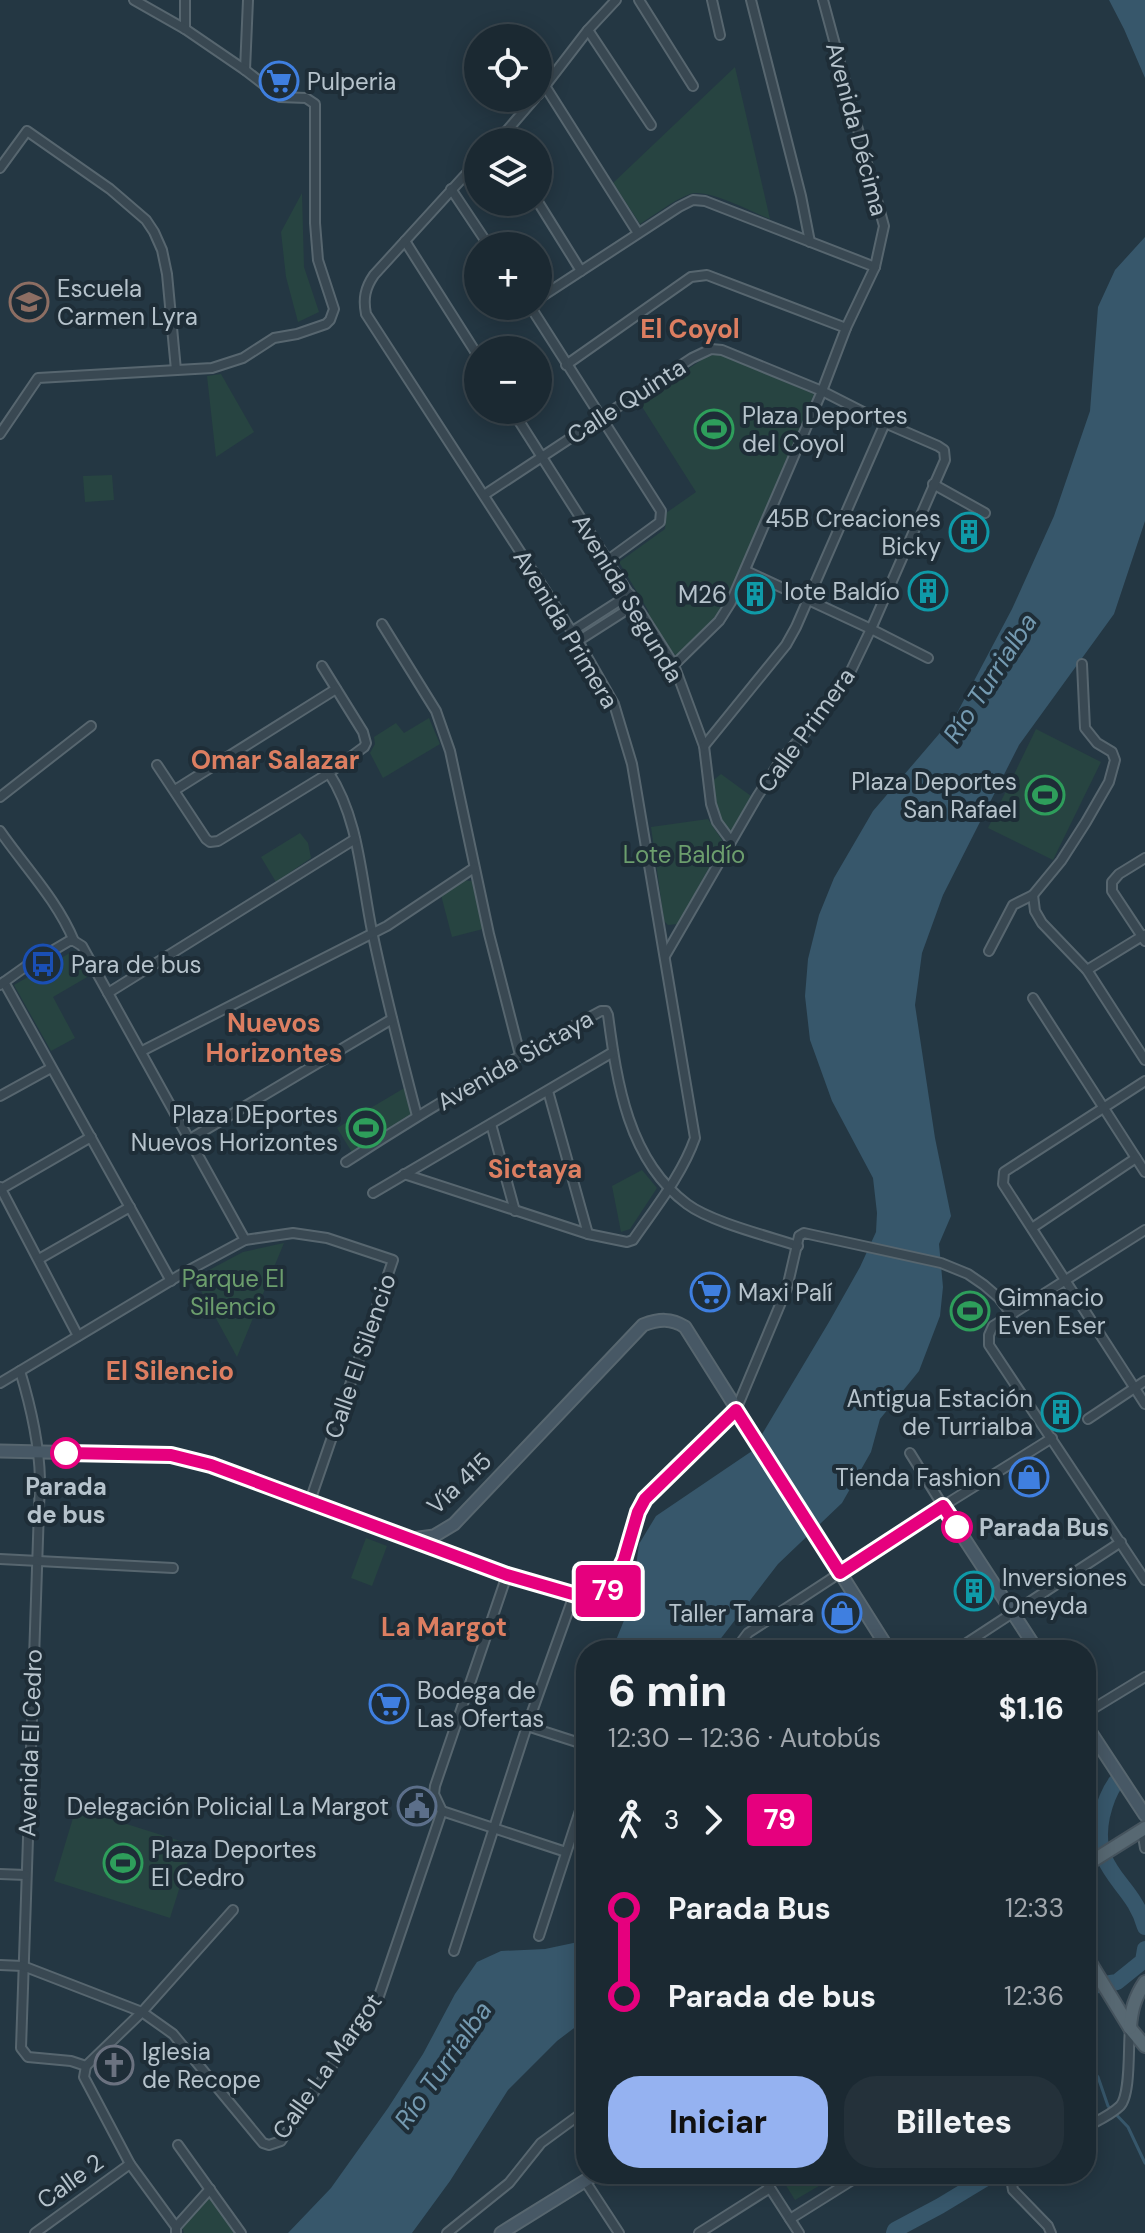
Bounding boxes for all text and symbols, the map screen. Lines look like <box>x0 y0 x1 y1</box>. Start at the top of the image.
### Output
map controls <box>464 24 552 424</box>
button: locate <box>464 24 552 112</box>
street label: Avenida Décima <box>819 39 895 219</box>
supermarket icon: Pulperia <box>258 60 300 102</box>
place label: Pulperia <box>307 66 396 97</box>
button: layers <box>464 128 552 216</box>
button: + <box>464 232 552 320</box>
place label: Escuela Carmen Lyra <box>57 273 198 332</box>
school or university icon: Escuela Carmen Lyra <box>8 281 50 323</box>
district label: El Coyol <box>640 312 740 346</box>
button: − <box>464 336 552 424</box>
street label: Calle Quinta <box>561 351 691 451</box>
place label: Plaza Deportes del Coyol <box>742 400 908 459</box>
sports icon: Plaza Deportes del Coyol <box>693 408 735 450</box>
place label: 45B Creaciones Bicky <box>765 503 941 562</box>
street label: Avenida Segunda <box>566 508 690 688</box>
building icon: 45B Creaciones Bicky <box>948 511 990 553</box>
street label: Avenida Primera <box>506 544 626 714</box>
building icon: lote Baldío <box>907 570 949 612</box>
building icon: M26 <box>734 573 776 615</box>
place label: lote Baldío <box>784 576 900 607</box>
place label: M26 <box>678 579 727 610</box>
water label: Río Turrialba <box>935 606 1045 750</box>
street label: Calle Primera <box>750 662 862 798</box>
district label: Omar Salazar <box>191 743 360 777</box>
place label: Plaza Deportes San Rafael <box>851 766 1017 825</box>
sports icon: Plaza Deportes San Rafael <box>1024 774 1066 816</box>
park label: Lote Baldío <box>623 839 745 870</box>
bus stop icon: Para de bus <box>22 943 64 985</box>
place label: Para de bus <box>71 949 202 980</box>
street label: Avenida Sictaya <box>431 1003 599 1117</box>
district label: Nuevos Horizontes <box>205 1006 343 1070</box>
place label: Plaza DEportes Nuevos Horizontes <box>131 1099 338 1158</box>
sports icon: Plaza DEportes Nuevos Horizontes <box>345 1107 387 1149</box>
district label: Sictaya <box>488 1152 582 1186</box>
park label: Parque El Silencio <box>182 1263 284 1322</box>
street label: Calle El Silencio <box>317 1269 403 1443</box>
supermarket icon: Maxi Palí <box>689 1271 731 1313</box>
place label: Maxi Palí <box>738 1277 833 1308</box>
place label: Gimnacio Even Eser <box>998 1282 1106 1341</box>
sports icon: Gimnacio Even Eser <box>949 1290 991 1332</box>
district label: El Silencio <box>106 1354 234 1388</box>
place label: Antigua Estación de Turrialba <box>846 1383 1033 1442</box>
building icon: Antigua Estación de Turrialba <box>1040 1391 1082 1433</box>
marker: Parada de bus <box>51 1438 81 1468</box>
street label: Vía 415 <box>420 1445 498 1521</box>
shop icon: Tienda Fashion <box>1008 1456 1050 1498</box>
place label: Tienda Fashion <box>835 1462 1001 1493</box>
place label: Parada de bus <box>25 1471 107 1530</box>
marker: Parada Bus <box>942 1512 972 1542</box>
place label: Parada Bus <box>979 1512 1109 1543</box>
place label: Inversiones Oneyda <box>1002 1562 1127 1621</box>
line badge: 79 <box>572 1565 644 1617</box>
building icon: Inversiones Oneyda <box>953 1570 995 1612</box>
text: 79 <box>592 1572 624 1609</box>
shop icon: Taller Tamara <box>821 1592 863 1634</box>
place label: Taller Tamara <box>669 1598 814 1629</box>
district label: La Margot <box>381 1610 507 1644</box>
street label: Avenida El Cedro <box>11 1648 49 1838</box>
text: 6 min <box>608 1662 727 1720</box>
place label: Bodega de Las Ofertas <box>417 1675 544 1734</box>
supermarket icon: Bodega de Las Ofertas <box>368 1683 410 1725</box>
text: $1.16 <box>998 1689 1064 1728</box>
text: 12:30 – 12:36 · Autobús <box>608 1721 881 1755</box>
public building icon: Delegación Policial La Margot <box>396 1785 438 1827</box>
place label: Delegación Policial La Margot <box>67 1791 389 1822</box>
icon: walk <box>608 1798 652 1842</box>
icon: forward <box>691 1798 735 1842</box>
text: 79 <box>763 1801 796 1838</box>
text: 3 <box>664 1803 679 1837</box>
place label: Plaza Deportes El Cedro <box>151 1834 317 1893</box>
sports icon: Plaza Deportes El Cedro <box>102 1842 144 1884</box>
text: Parada Bus <box>668 1889 831 1928</box>
text: 12:33 <box>1005 1891 1064 1925</box>
text: Parada de bus <box>668 1977 876 2016</box>
text: 12:36 <box>1004 1979 1064 2013</box>
street label: Calle La Margot <box>265 1987 389 2145</box>
water label: Río Turrialba <box>386 1994 500 2136</box>
place label: Iglesia de Recope <box>142 2036 261 2095</box>
church icon: Iglesia de Recope <box>93 2044 135 2086</box>
button: Iniciar <box>608 2076 828 2168</box>
button: Billetes <box>844 2076 1064 2168</box>
street label: Calle 2 <box>31 2146 109 2216</box>

